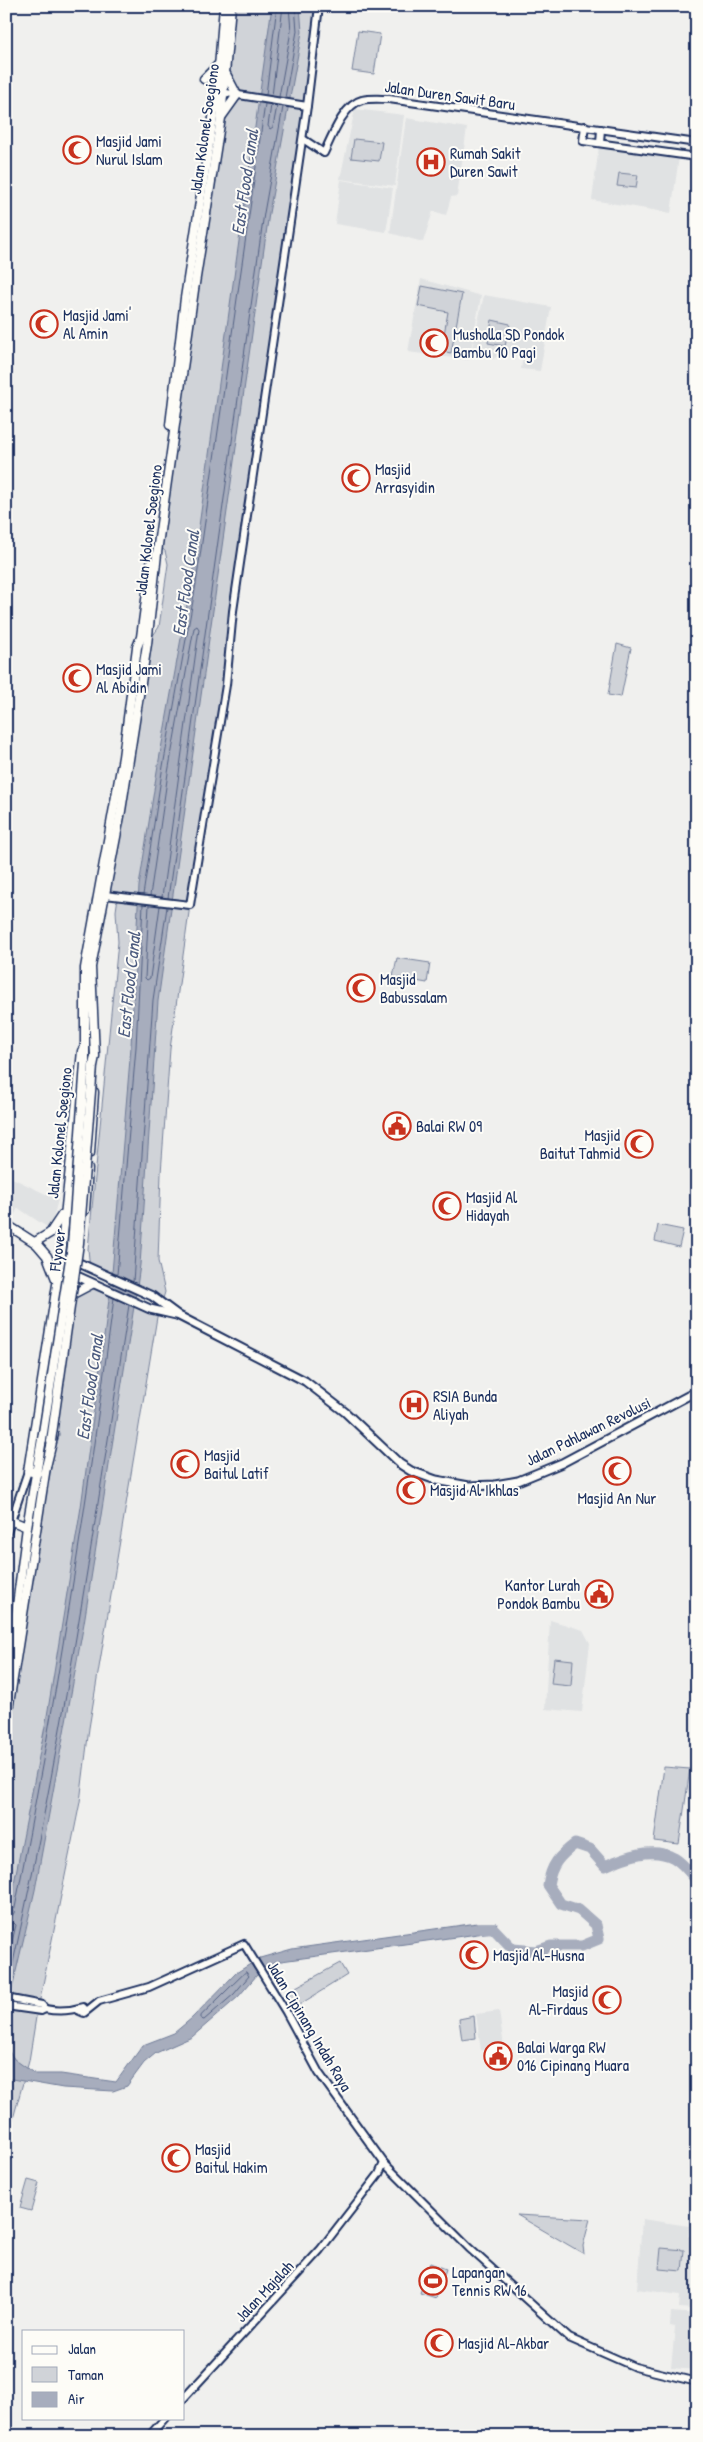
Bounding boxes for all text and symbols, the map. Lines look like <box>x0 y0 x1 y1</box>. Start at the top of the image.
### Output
street label: Jalan Kolonel Soegiono <box>184 62 224 196</box>
street label: Jalan Duren Sawit Baru <box>383 75 517 115</box>
water label: East Flood Canal <box>225 126 264 236</box>
place label: Masjid Jami Nurul Islam <box>96 130 163 170</box>
mosque icon: Masjid Jami Nurul Islam <box>62 135 92 165</box>
place label: Rumah Sakit Duren Sawit <box>450 142 521 182</box>
hospital icon: Rumah Sakit Duren Sawit <box>416 147 446 177</box>
place label: Masjid Jami' Al Amin <box>63 304 132 344</box>
mosque icon: Masjid Jami' Al Amin <box>29 309 59 339</box>
place label: Musholla SD Pondok Bambu 10 Pagi <box>453 323 565 363</box>
mosque icon: Musholla SD Pondok Bambu 10 Pagi <box>419 328 449 358</box>
place label: Masjid Arrasyidin <box>375 458 435 498</box>
street label: Jalan Kolonel Soegiono <box>129 463 167 597</box>
mosque icon: Masjid Arrasyidin <box>341 463 371 493</box>
water label: East Flood Canal <box>166 527 205 637</box>
place label: Masjid Jami Al Abidin <box>96 658 162 698</box>
mosque icon: Masjid Jami Al Abidin <box>62 663 92 693</box>
water label: East Flood Canal <box>111 930 147 1039</box>
place label: Masjid Babussalam <box>380 968 447 1008</box>
mosque icon: Masjid Babussalam <box>346 973 376 1003</box>
street label: Jalan Kolonel Soegiono <box>41 1066 77 1200</box>
public building icon: Balai RW 09 <box>382 1111 412 1141</box>
place label: Balai RW 09 <box>416 1115 482 1137</box>
place label: Masjid Baitut Tahmid <box>540 1124 620 1164</box>
mosque icon: Masjid Baitut Tahmid <box>624 1129 654 1159</box>
place label: Masjid Al Hidayah <box>466 1186 518 1226</box>
mosque icon: Masjid Al Hidayah <box>432 1191 462 1221</box>
street label: Flyover <box>43 1228 71 1273</box>
water label: East Flood Canal <box>70 1331 109 1441</box>
place label: RSIA Bunda Aliyah <box>433 1385 497 1425</box>
hospital icon: RSIA Bunda Aliyah <box>399 1390 429 1420</box>
street label: Jalan Pahlawan Revolusi <box>522 1391 654 1471</box>
place label: Masjid Baitul Latif <box>204 1444 269 1484</box>
mosque icon: Masjid Baitul Latif <box>170 1449 200 1479</box>
mosque icon: Masjid An Nur <box>602 1456 632 1486</box>
mosque icon: Masjid Al Ikhlas <box>396 1475 426 1505</box>
place label: Masjid Al Ikhlas <box>430 1479 519 1501</box>
place label: Masjid An Nur <box>577 1487 657 1509</box>
place label: Kantor Lurah Pondok Bambu <box>497 1574 581 1614</box>
public building icon: Kantor Lurah Pondok Bambu <box>584 1579 614 1609</box>
mosque icon: Masjid Al-Husna <box>459 1940 489 1970</box>
place label: Masjid Al-Husna <box>493 1944 584 1966</box>
street label: Jalan Cipinang Indah Raya <box>262 1957 358 2095</box>
place label: Masjid Al-Firdaus <box>529 1980 588 2020</box>
mosque icon: Masjid Al-Firdaus <box>592 1985 622 2015</box>
place label: Balai Warga RW 016 Cipinang Muara <box>517 2036 629 2076</box>
public building icon: Balai Warga RW 016 Cipinang Muara <box>483 2041 513 2071</box>
place label: Masjid Baitul Hakim <box>195 2138 268 2178</box>
mosque icon: Masjid Baitul Hakim <box>161 2143 191 2173</box>
street label: Jalan Majalah <box>230 2255 298 2327</box>
place label: Lapangan Tennis RW 16 <box>452 2261 527 2301</box>
sports icon: Lapangan Tennis RW 16 <box>418 2266 448 2296</box>
mosque icon: Masjid Al-Akbar <box>424 2328 454 2358</box>
legend <box>22 2330 185 2420</box>
place label: Masjid Al-Akbar <box>458 2332 549 2354</box>
text: Jalan <box>68 2338 96 2359</box>
text: Taman <box>68 2364 104 2385</box>
text: Air <box>68 2388 85 2409</box>

